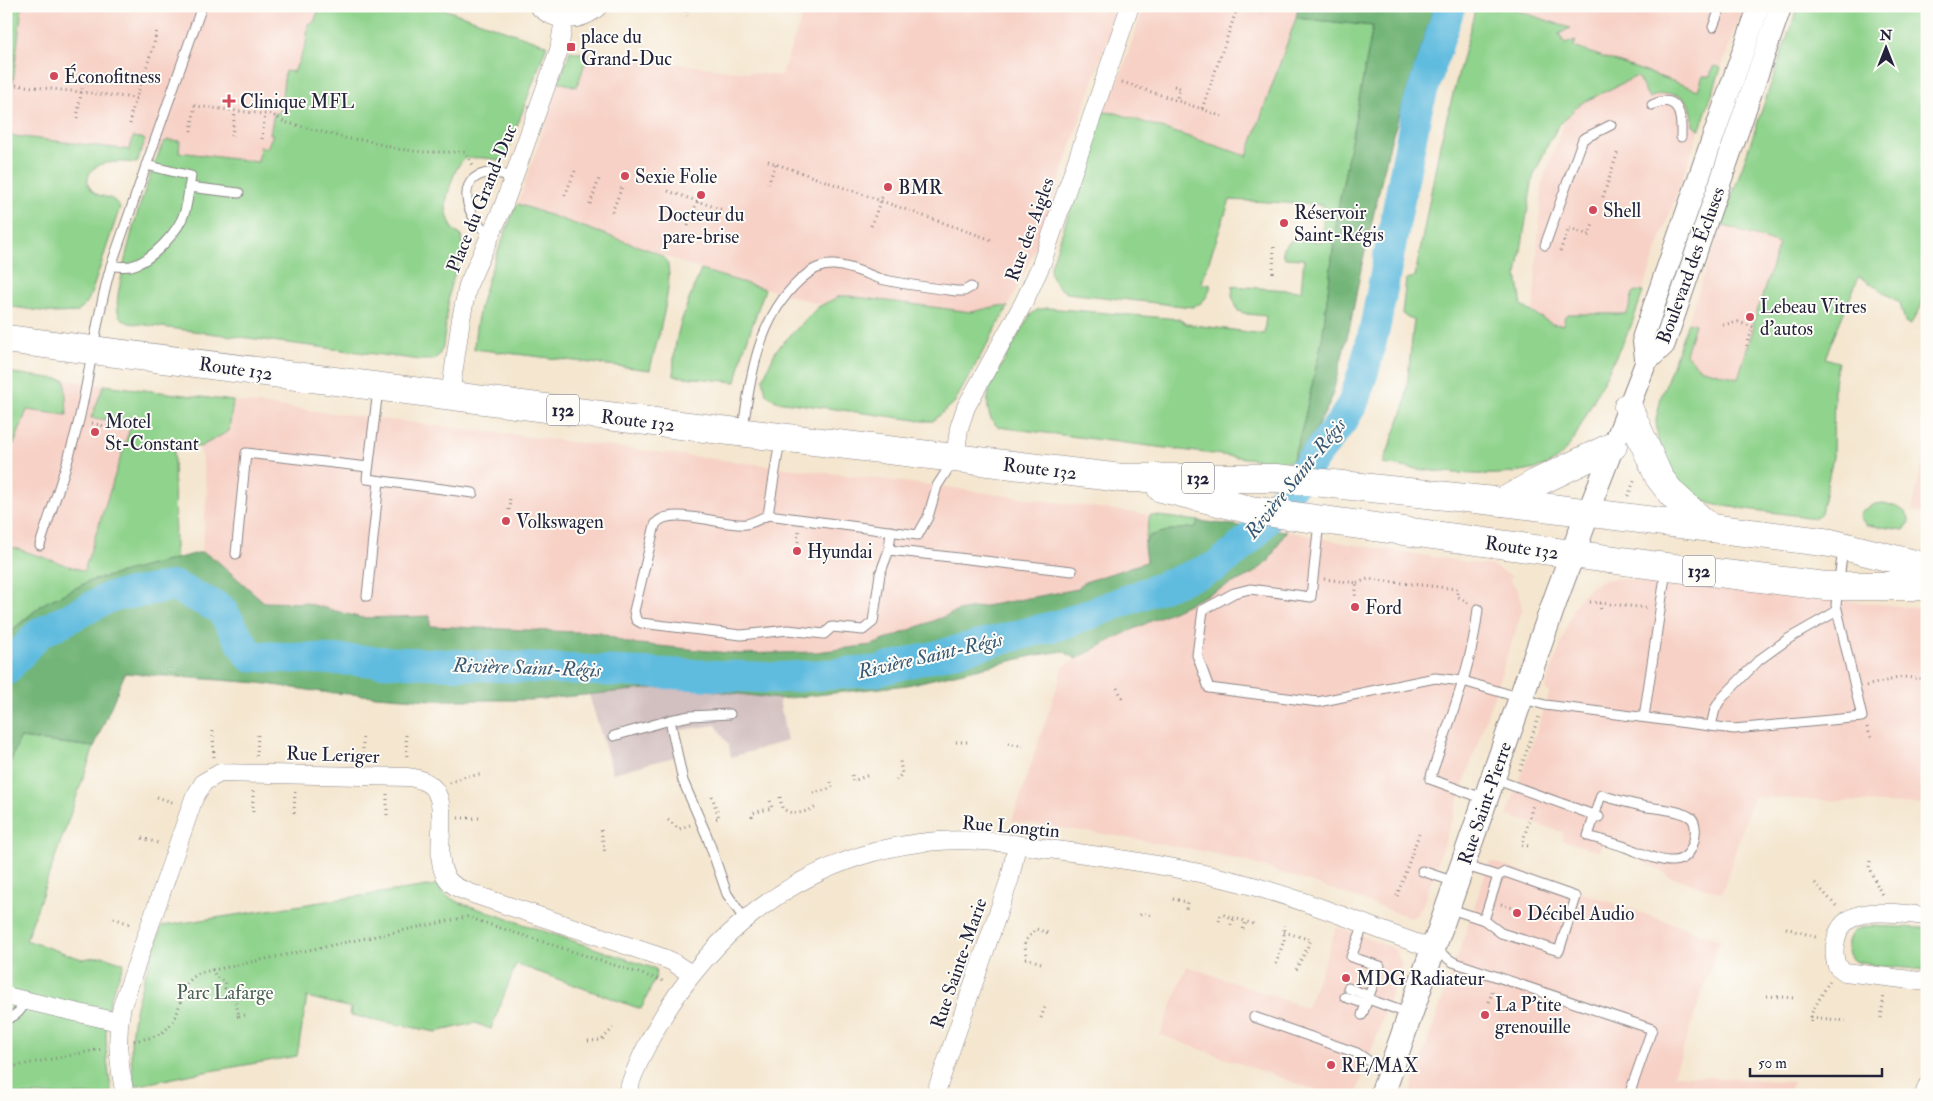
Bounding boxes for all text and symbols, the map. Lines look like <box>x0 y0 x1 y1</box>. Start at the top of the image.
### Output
north arrow <box>1860 22 1910 72</box>
place label: place du Grand-Duc <box>580 25 672 71</box>
text: N <box>1879 27 1893 44</box>
marker: place du Grand-Duc <box>565 41 577 53</box>
place label: Éconofitness <box>64 63 161 89</box>
marker: Éconofitness <box>48 70 60 82</box>
place label: Clinique MFL <box>240 90 355 114</box>
marker: Clinique MFL <box>222 94 236 108</box>
street label: Place du Grand-Duc <box>441 121 523 276</box>
place label: Sexie Folie <box>635 165 717 189</box>
marker: Sexie Folie <box>619 170 631 182</box>
street label: Rue des Aigles <box>1000 174 1060 285</box>
place label: BMR <box>898 176 943 200</box>
marker: BMR <box>882 181 894 193</box>
street label: Boulevard des Écluses <box>1650 183 1730 347</box>
marker: Docteur du pare-brise <box>695 189 707 201</box>
place label: Shell <box>1603 199 1641 223</box>
place label: Réservoir Saint-Régis <box>1294 201 1384 247</box>
place label: Docteur du pare-brise <box>658 203 744 250</box>
marker: Shell <box>1587 204 1599 216</box>
marker: Réservoir Saint-Régis <box>1278 217 1290 229</box>
place label: Lebeau Vitres d'autos <box>1760 295 1867 341</box>
marker: Lebeau Vitres d'autos <box>1744 311 1756 323</box>
street label: Route 132 <box>197 352 274 386</box>
road number: 132 <box>547 394 579 426</box>
street label: Route 132 <box>600 405 676 437</box>
place label: Motel St-Constant <box>105 410 199 456</box>
water label: Rivière Saint-Régis <box>1238 413 1352 544</box>
marker: Motel St-Constant <box>89 426 101 438</box>
street label: Route 132 <box>1002 453 1078 485</box>
road number: 132 <box>1182 462 1214 493</box>
place label: Volkswagen <box>516 510 604 534</box>
marker: Volkswagen <box>500 515 512 527</box>
street label: Route 132 <box>1483 531 1560 565</box>
place label: Hyundai <box>807 540 873 564</box>
marker: Hyundai <box>791 545 803 557</box>
road number: 132 <box>1683 556 1715 586</box>
place label: Ford <box>1365 596 1403 620</box>
marker: Ford <box>1349 601 1361 613</box>
water label: Rivière Saint-Régis <box>854 627 1005 685</box>
water label: Rivière Saint-Régis <box>452 652 602 683</box>
street label: Rue Saint-Pierre <box>1453 739 1517 868</box>
street label: Rue Leriger <box>286 741 380 769</box>
street label: Rue Longtin <box>961 811 1061 843</box>
street label: Rue Sainte-Marie <box>925 895 993 1032</box>
place label: Décibel Audio <box>1527 902 1634 926</box>
marker: Décibel Audio <box>1511 907 1523 919</box>
place label: MDG Radiateur <box>1356 967 1484 991</box>
marker: MDG Radiateur <box>1340 972 1352 984</box>
park label: Parc Lafarge <box>177 981 274 1005</box>
place label: La P'tite grenouille <box>1495 993 1571 1039</box>
marker: La P'tite grenouille <box>1479 1009 1491 1021</box>
scale bar <box>1750 1046 1883 1078</box>
place label: RE/MAX <box>1341 1054 1419 1078</box>
text: 50 m <box>1758 1054 1787 1073</box>
marker: RE/MAX <box>1325 1059 1337 1071</box>

